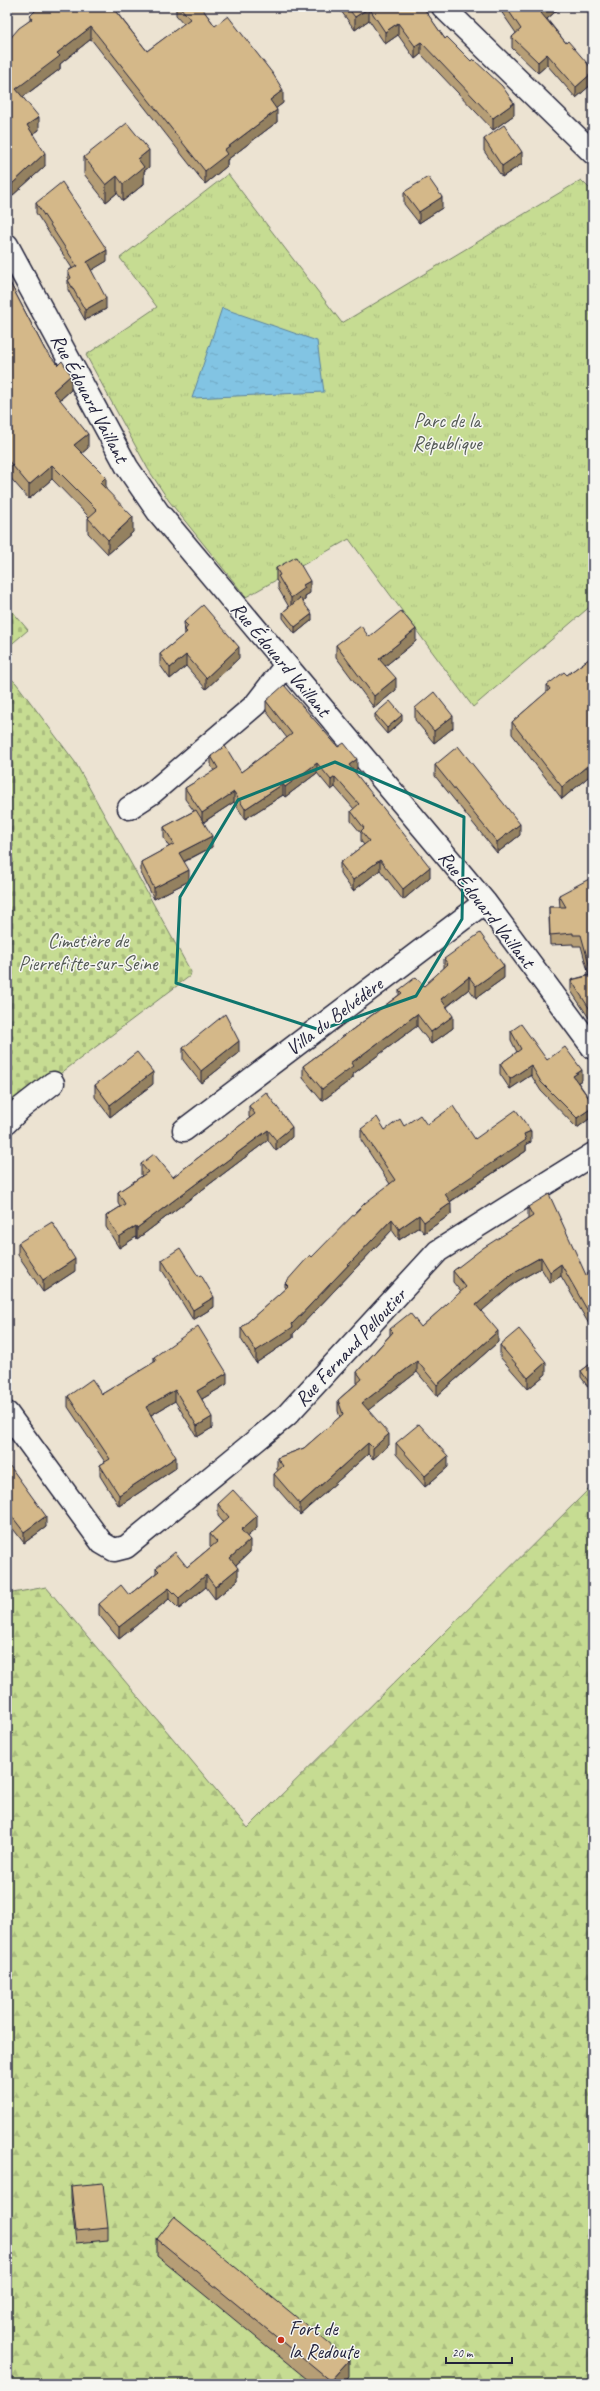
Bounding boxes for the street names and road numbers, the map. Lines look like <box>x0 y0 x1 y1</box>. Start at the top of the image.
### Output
street label: Rue Édouard Vaillant <box>45 330 135 469</box>
street label: Rue Édouard Vaillant <box>225 597 337 724</box>
street label: Rue Édouard Vaillant <box>433 846 542 975</box>
street label: Villa du Belvédère <box>281 971 389 1061</box>
street label: Rue Fernand Pelloutier <box>289 1282 413 1412</box>

